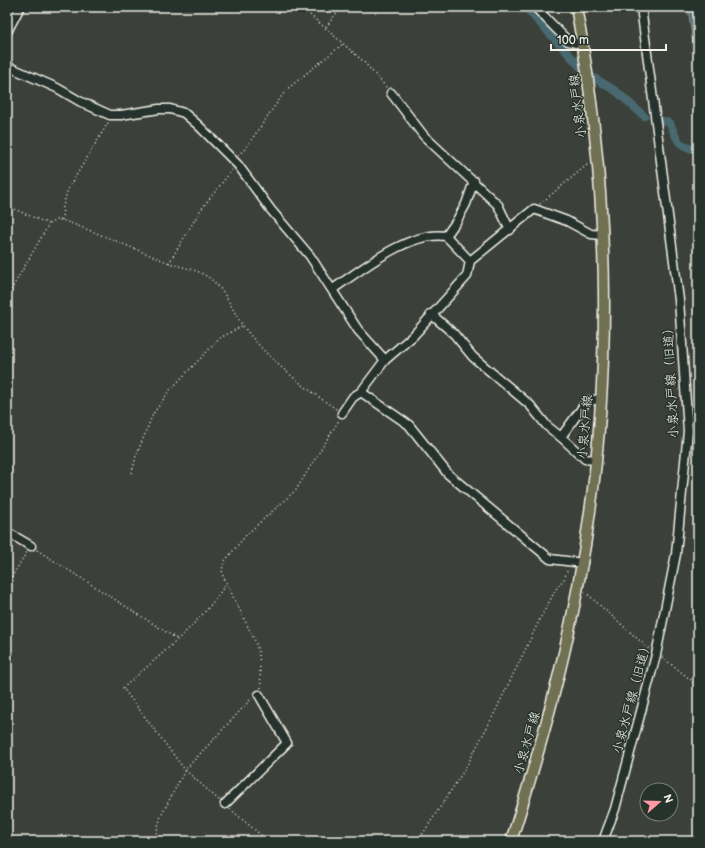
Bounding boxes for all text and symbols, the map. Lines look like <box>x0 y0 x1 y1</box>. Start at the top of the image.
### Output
scale bar <box>551 26 666 52</box>
text: 100 m <box>557 33 589 48</box>
street label: 小泉水戸線 <box>566 72 590 139</box>
street label: 小泉水戸線（旧道） <box>660 321 682 439</box>
street label: 小泉水戸線 <box>574 393 596 460</box>
street label: 小泉水戸線（旧道） <box>609 638 655 756</box>
street label: 小泉水戸線 <box>510 709 544 776</box>
north arrow <box>639 782 679 822</box>
text: N <box>660 793 675 805</box>

